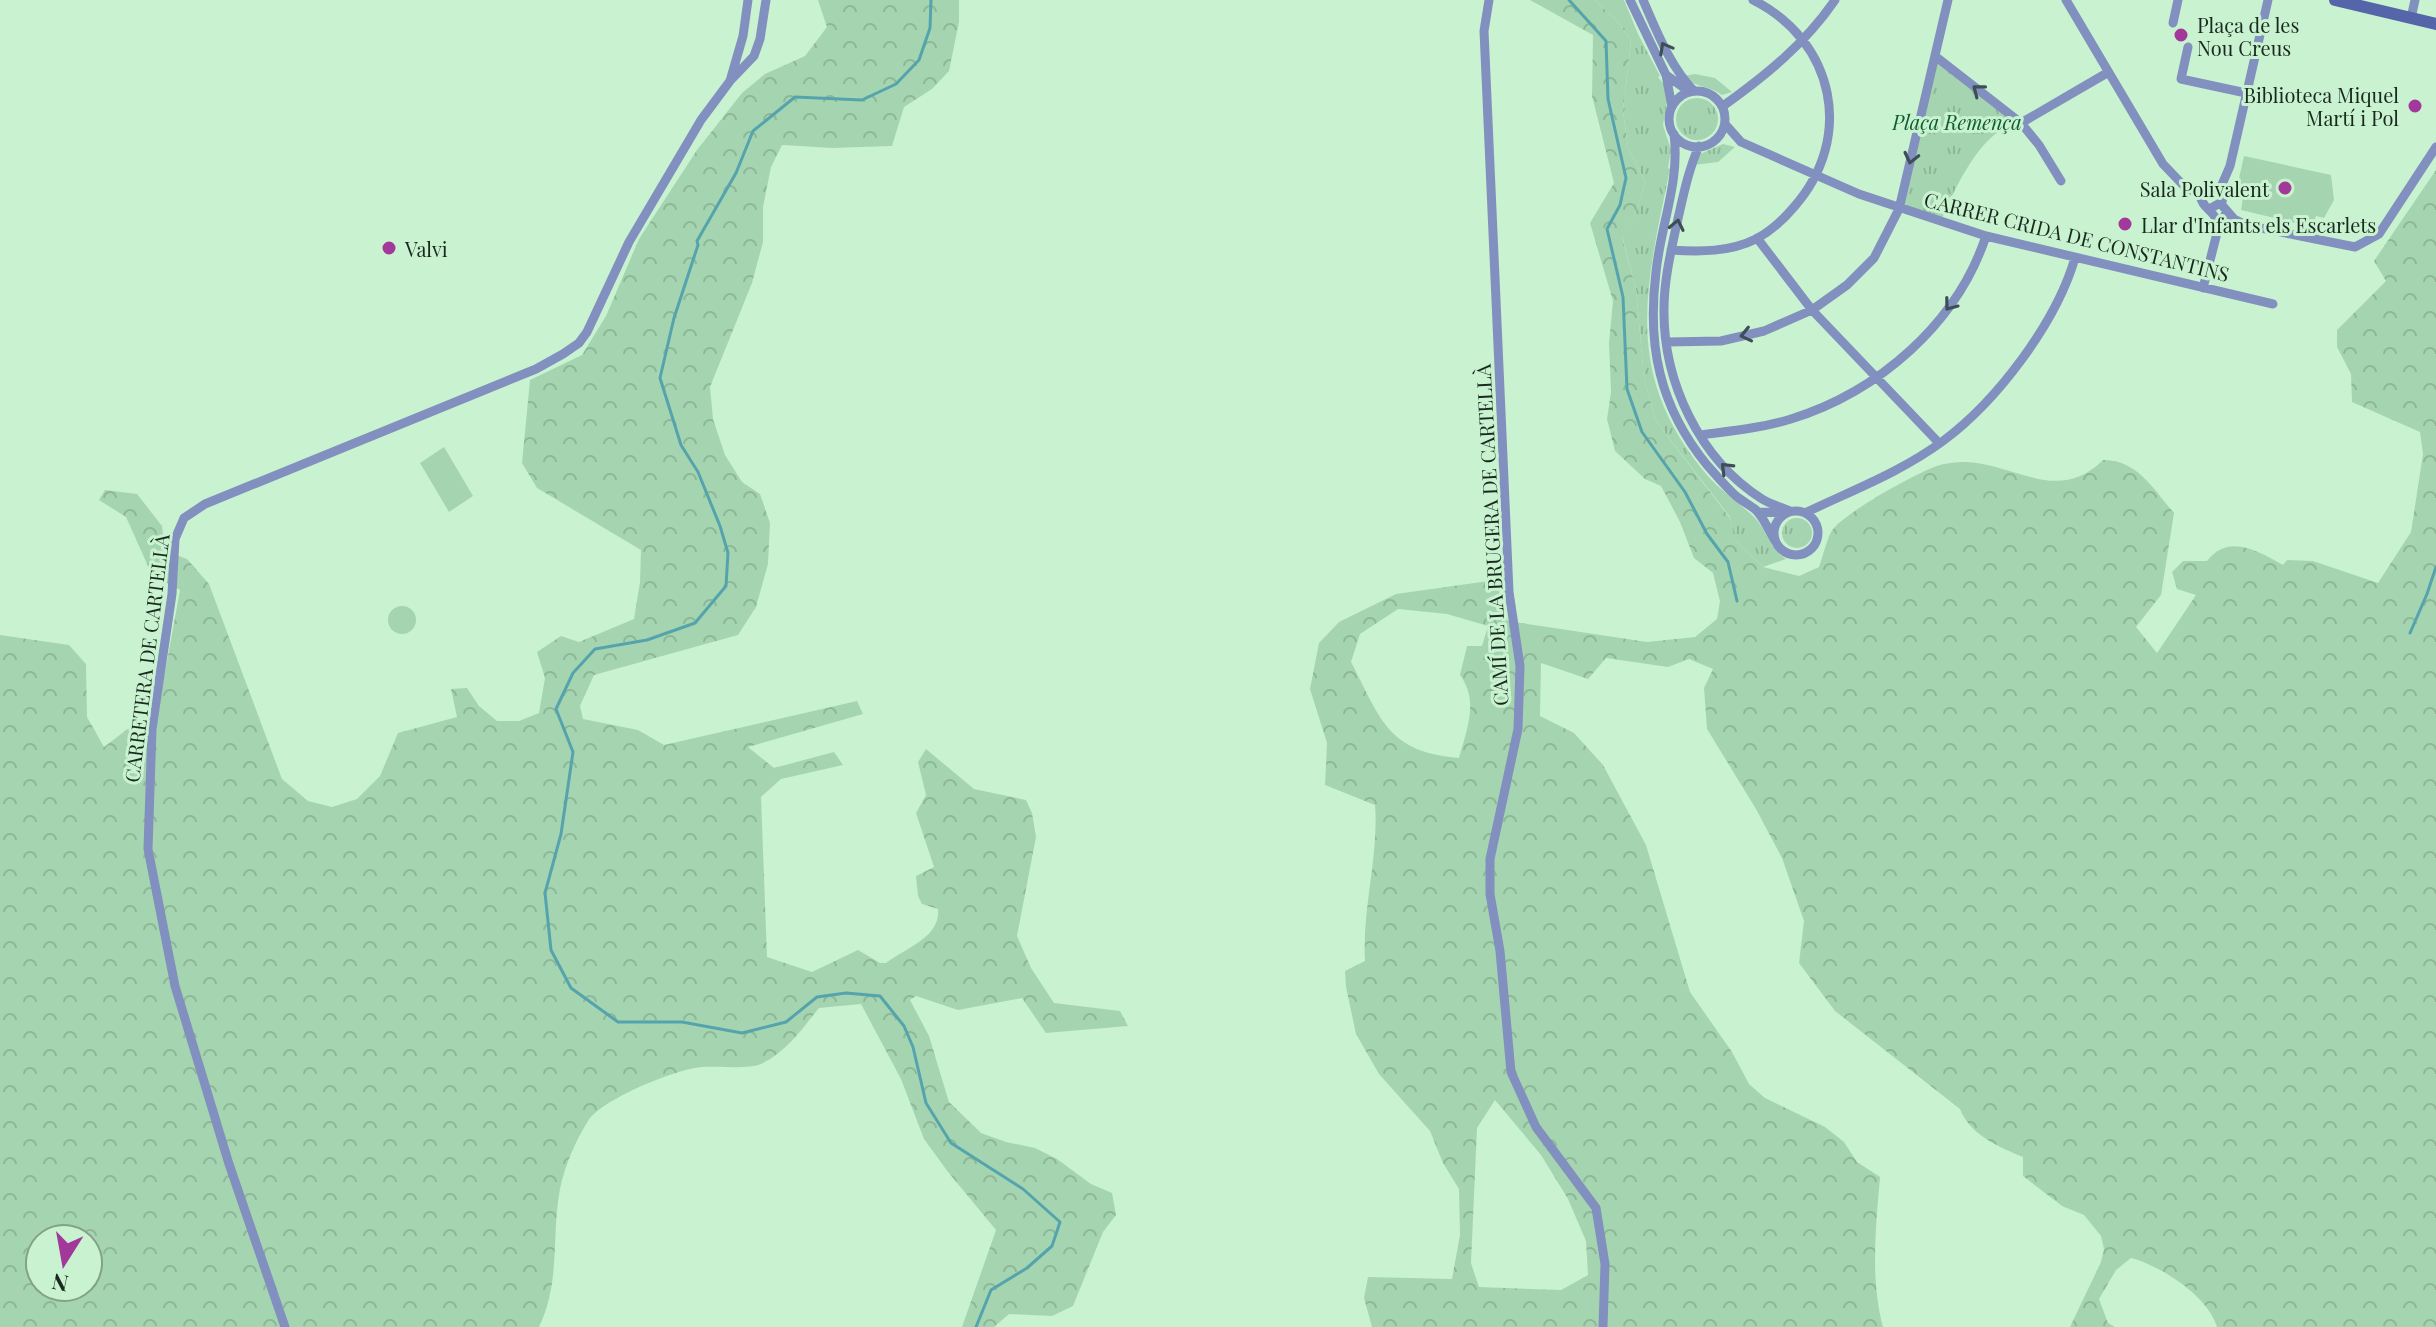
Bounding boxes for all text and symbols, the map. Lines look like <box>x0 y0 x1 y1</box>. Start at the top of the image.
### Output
place label: Plaça de les Nou Creus <box>2197 11 2299 61</box>
marker: Plaça de les Nou Creus <box>2172 26 2190 44</box>
one-way arrow <box>1659 42 1675 56</box>
place label: Biblioteca Miquel Martí i Pol <box>2244 81 2399 131</box>
one-way arrow <box>1972 85 1987 99</box>
marker: Biblioteca Miquel Martí i Pol <box>2406 97 2424 115</box>
park label: Plaça Remença <box>1891 108 2022 135</box>
one-way arrow <box>1904 150 1921 164</box>
place label: Sala Polivalent <box>2140 175 2270 202</box>
marker: Sala Polivalent <box>2276 179 2294 197</box>
street label: CARRER CRIDA DE CONSTANTINS <box>1922 185 2232 287</box>
place label: Llar d'Infants els Escarlets <box>2141 211 2376 238</box>
marker: Llar d'Infants els Escarlets <box>2116 215 2134 233</box>
one-way arrow <box>1668 219 1685 232</box>
place label: Valvi <box>404 235 448 262</box>
marker: Valvi <box>380 239 398 257</box>
one-way arrow <box>1946 296 1960 311</box>
one-way arrow <box>1740 326 1753 343</box>
street label: CAMÍ DE LA BRUGERA DE CARTELLÀ <box>1469 363 1513 707</box>
one-way arrow <box>1721 463 1735 477</box>
street label: CARRETERA DE CARTELLÀ <box>117 532 175 784</box>
north arrow <box>24 1223 104 1303</box>
text: N <box>49 1267 71 1300</box>

